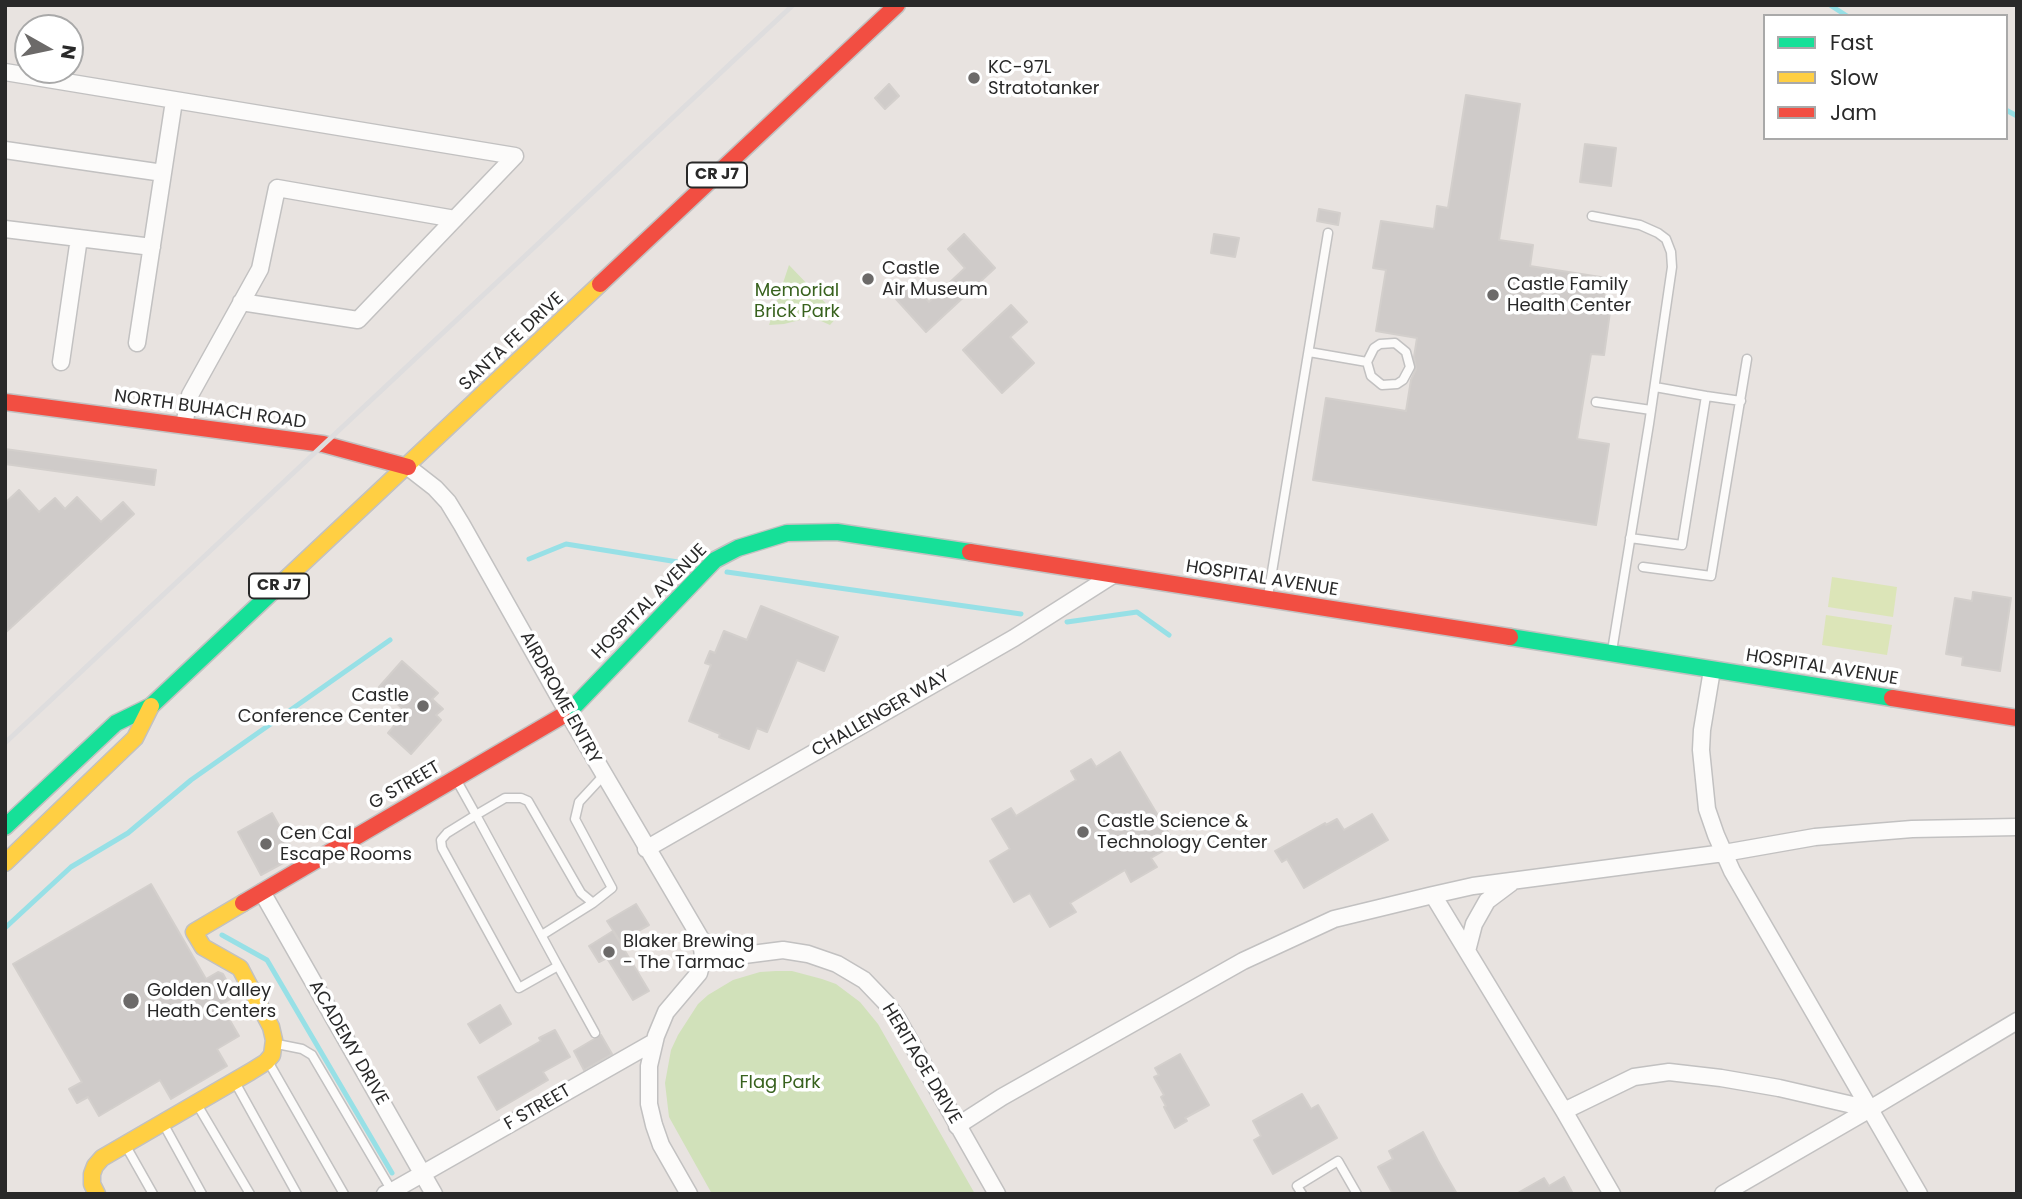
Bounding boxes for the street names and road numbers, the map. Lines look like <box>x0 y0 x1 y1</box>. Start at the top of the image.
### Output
road number: CR J7 <box>687 162 747 188</box>
street label: SANTA FE DRIVE <box>455 288 569 396</box>
street label: NORTH BUHACH ROAD <box>113 386 307 434</box>
street label: HOSPITAL AVENUE <box>588 540 712 664</box>
street label: HOSPITAL AVENUE <box>1184 556 1340 602</box>
road number: CR J7 <box>249 573 309 598</box>
street label: AIRDROME ENTRY <box>515 628 605 768</box>
street label: HOSPITAL AVENUE <box>1744 645 1900 691</box>
street label: CHALLENGER WAY <box>808 666 954 762</box>
street label: G STREET <box>366 757 444 815</box>
street label: ACADEMY DRIVE <box>304 977 392 1109</box>
street label: HERITAGE DRIVE <box>877 1000 965 1128</box>
street label: F STREET <box>501 1080 575 1136</box>

